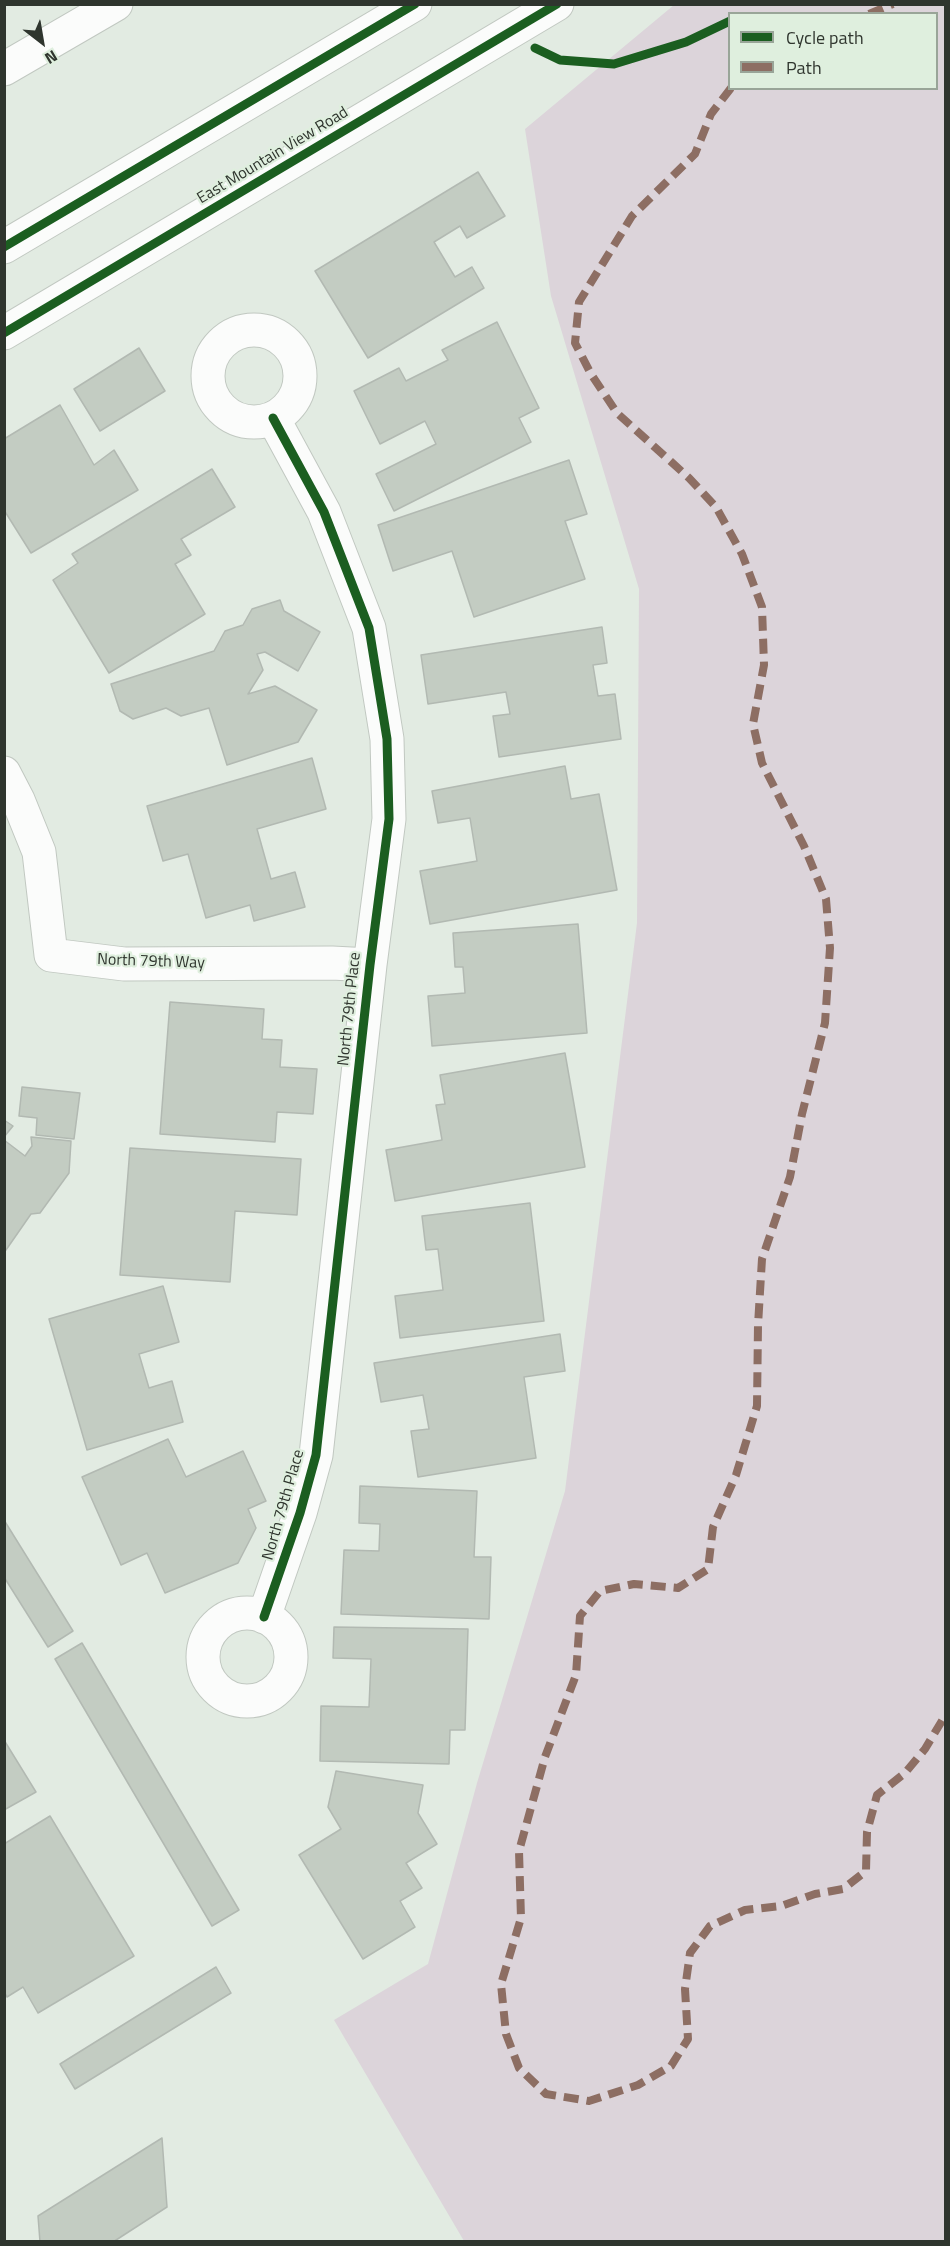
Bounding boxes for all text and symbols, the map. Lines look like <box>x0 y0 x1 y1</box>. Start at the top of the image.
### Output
north arrow <box>12 12 72 72</box>
legend <box>728 12 938 90</box>
text: Cycle path <box>786 24 864 51</box>
text: N <box>40 44 62 71</box>
text: Path <box>786 54 822 81</box>
street label: East Mountain View Road <box>194 103 352 209</box>
street label: North 79th Way <box>97 951 205 973</box>
street label: North 79th Place <box>334 951 366 1067</box>
street label: North 79th Place <box>259 1447 309 1563</box>

